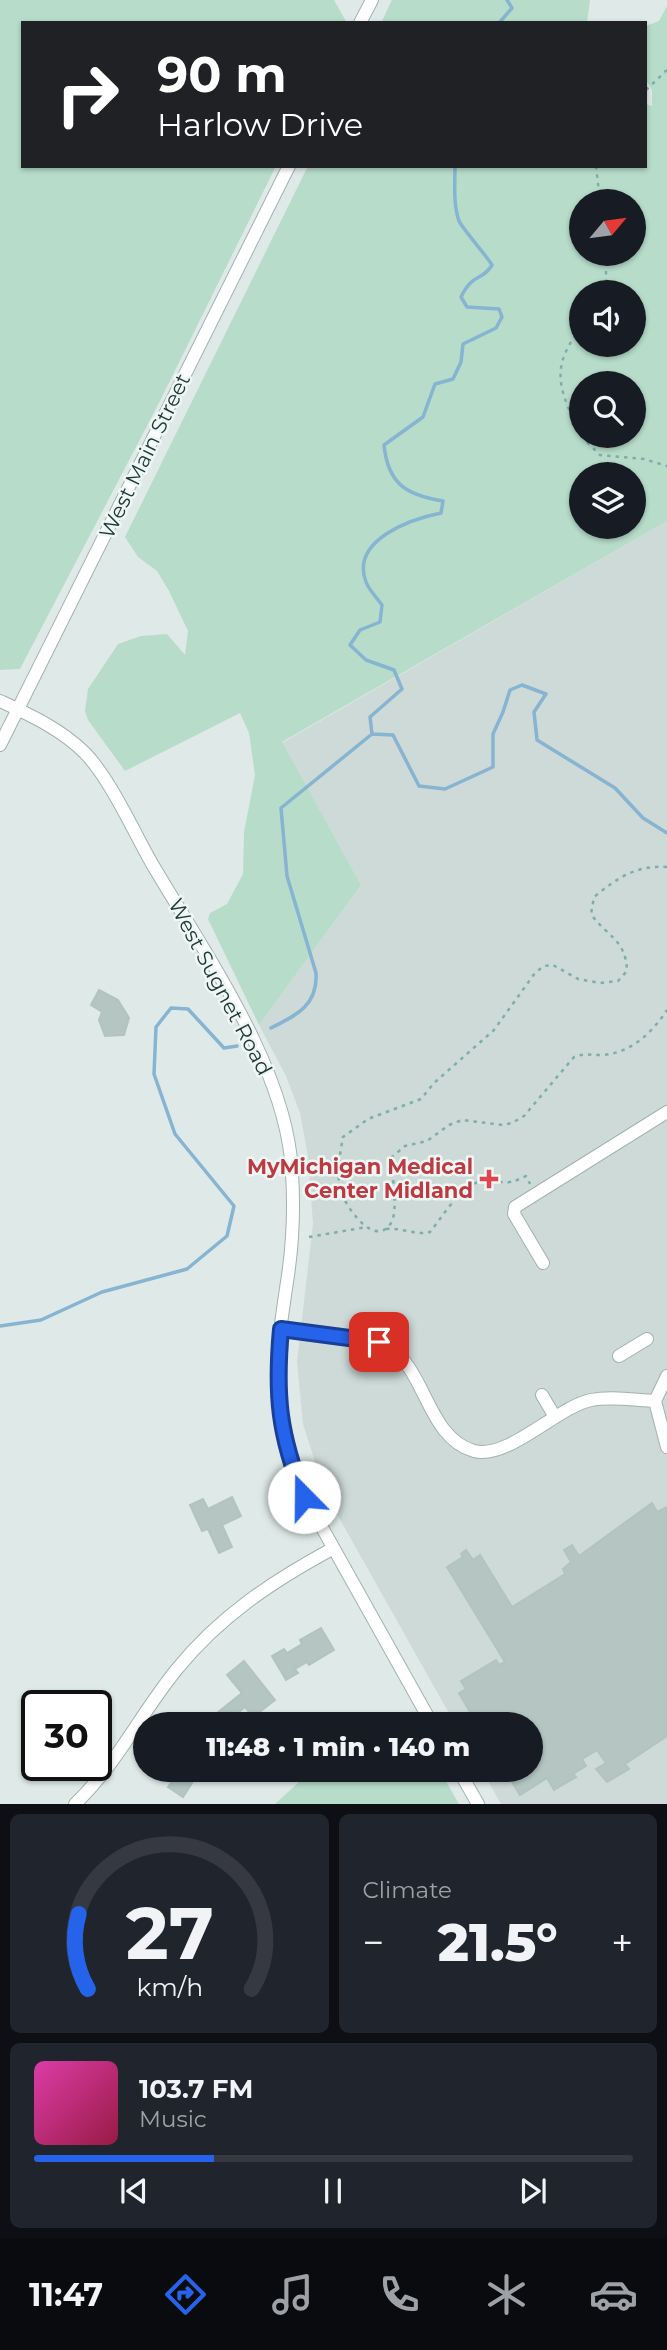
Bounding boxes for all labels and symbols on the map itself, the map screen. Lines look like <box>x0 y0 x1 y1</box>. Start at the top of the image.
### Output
north arrow <box>569 189 646 266</box>
street label: West Main Street <box>94 369 195 542</box>
street label: West Sugnet Road <box>163 894 278 1079</box>
place label: MyMichigan Medical Center Midland <box>247 1154 473 1203</box>
marker: MyMichigan Medical Center Midland <box>479 1169 499 1189</box>
pin <box>349 1312 409 1372</box>
position arrow <box>267 1460 341 1534</box>
speed limit sign: 30 <box>21 1690 112 1781</box>

